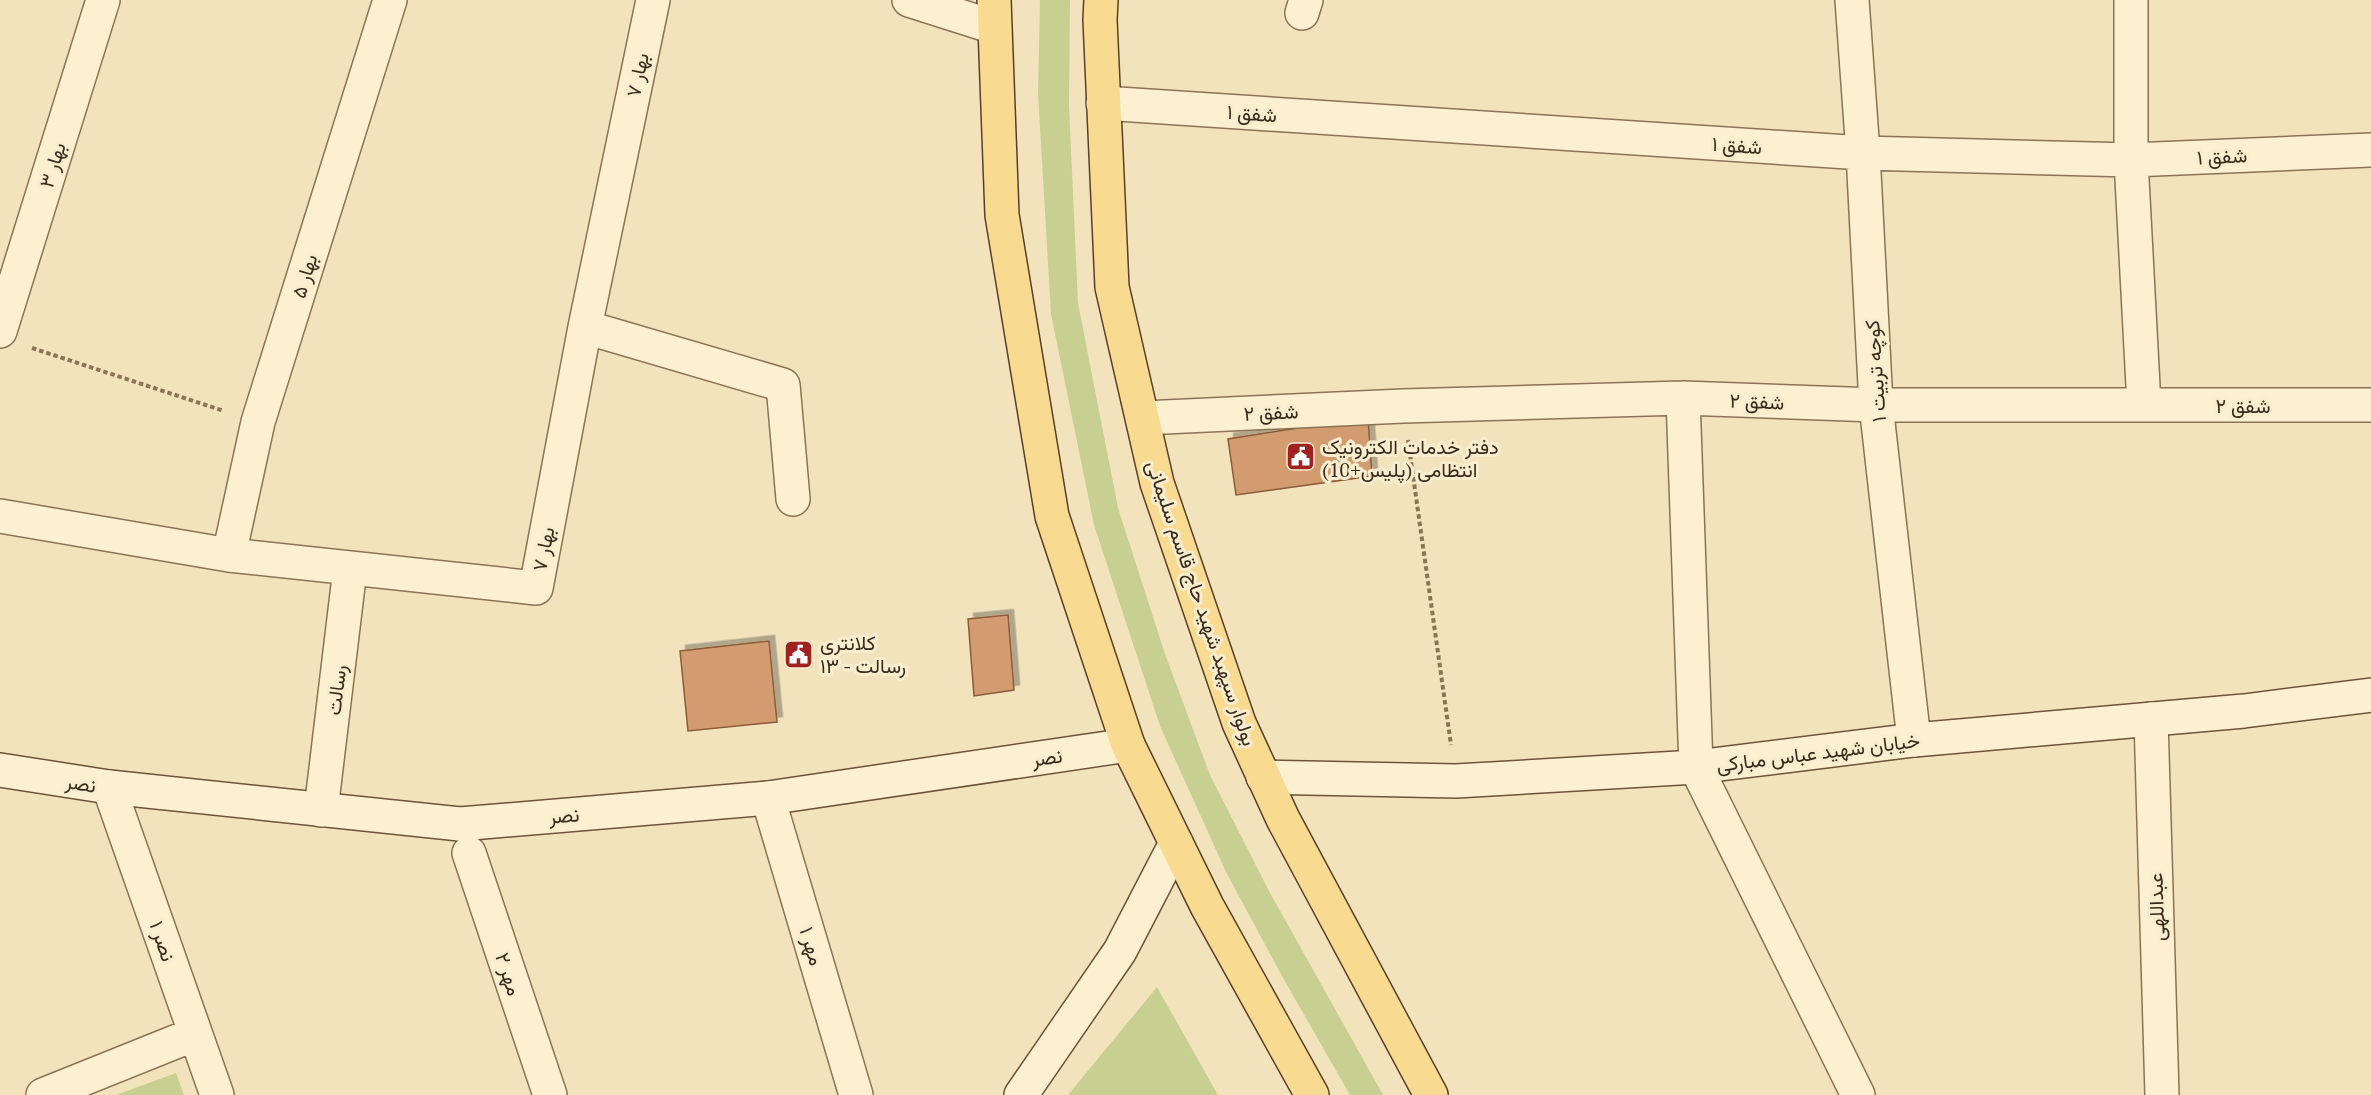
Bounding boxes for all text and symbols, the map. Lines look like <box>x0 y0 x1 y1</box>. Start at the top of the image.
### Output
street label: بهار ۷ <box>619 50 655 100</box>
street label: شفق ۱ <box>1226 98 1278 128</box>
street label: شفق ۱ <box>1711 130 1763 160</box>
street label: بهار ۳ <box>32 139 72 191</box>
street label: شفق ۱ <box>2196 141 2248 171</box>
street label: بهار ۵ <box>285 251 323 301</box>
street label: کوچه تربیت ۱ <box>1858 319 1893 423</box>
street label: شفق ۲ <box>1729 387 1785 415</box>
street label: شفق ۲ <box>2216 392 2270 419</box>
street label: شفق ۲ <box>1243 397 1299 427</box>
place label: دفتر خدمات الکترونیک انتظامی (پلیس+10) <box>1322 433 1499 484</box>
public building icon: دفتر خدمات الکترونیک انتظامی (پلیس+10) <box>1285 441 1317 473</box>
street label: بولوار سپهبد شهید حاج قاسم سلیمانی <box>1139 457 1264 750</box>
street label: بهار ۷ <box>525 525 561 573</box>
place label: کلانتری ۱۳ - رسالت <box>820 629 906 679</box>
public building icon: کلانتری ۱۳ - رسالت <box>783 638 815 670</box>
street label: رسالت <box>320 663 352 717</box>
street label: خیابان شهید عباس مبارکی <box>1715 726 1921 778</box>
street label: نصر <box>1029 742 1064 773</box>
street label: نصر <box>63 767 98 799</box>
street label: نصر <box>547 800 580 830</box>
street label: عبداللهی <box>2141 872 2171 942</box>
street label: نصر ۱ <box>144 917 182 965</box>
street label: مهر ۱ <box>793 923 831 969</box>
street label: مهر ۲ <box>489 949 529 999</box>

